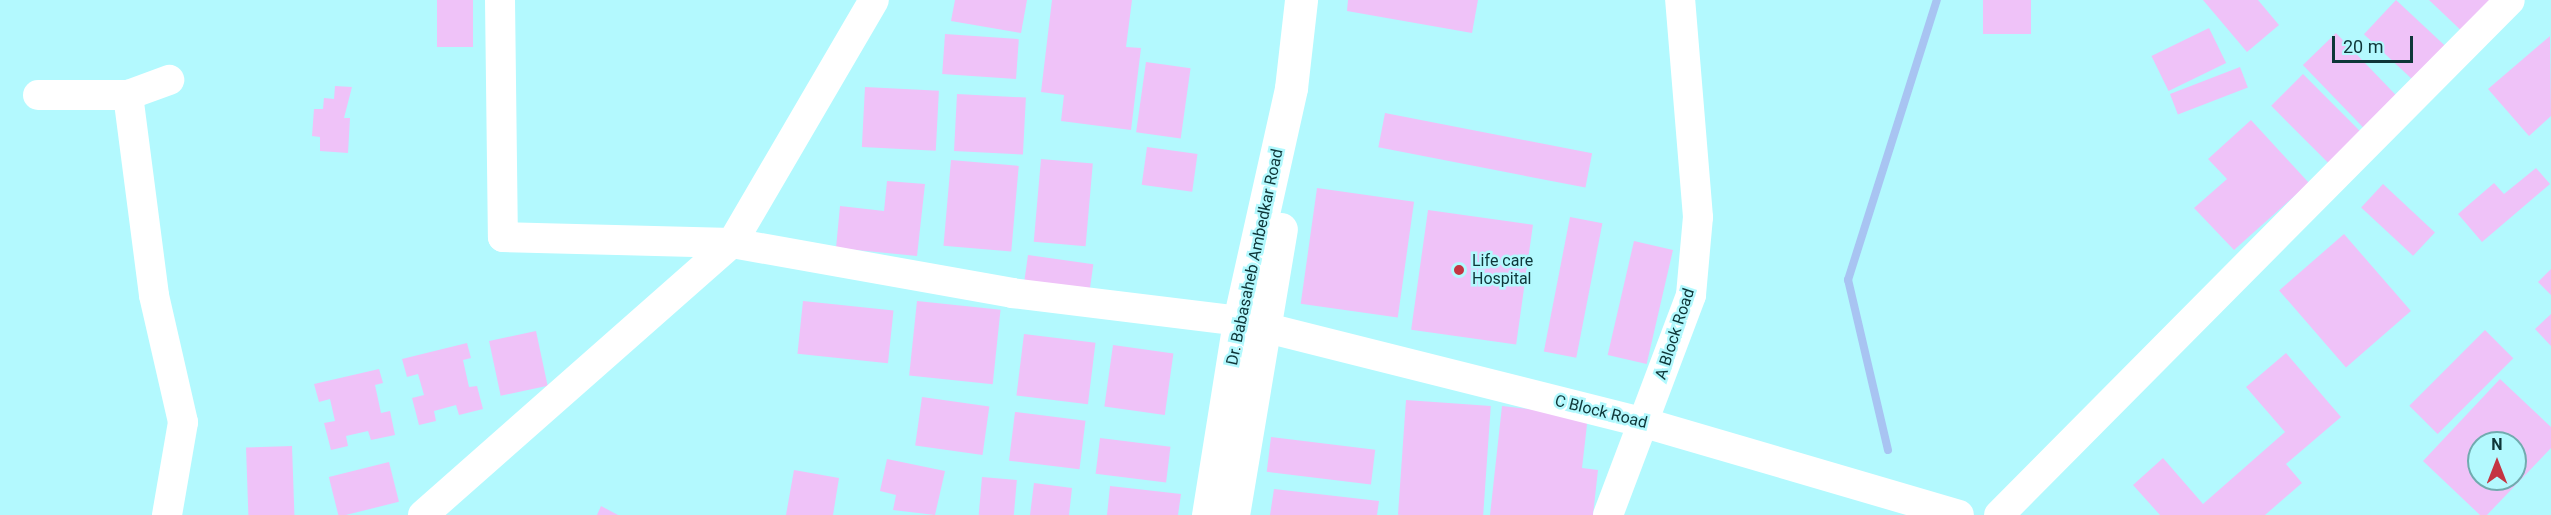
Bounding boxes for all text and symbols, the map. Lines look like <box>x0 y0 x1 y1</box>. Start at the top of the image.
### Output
scale bar <box>2335 24 2416 62</box>
text: 20 m <box>2343 36 2383 57</box>
street label: Dr. Babasaheb Ambedkar Road <box>1223 147 1287 367</box>
place label: Life care Hospital <box>1472 251 1533 289</box>
marker: Life care Hospital <box>1450 261 1468 279</box>
street label: A Block Road <box>1651 286 1699 382</box>
street label: C Block Road <box>1553 391 1649 433</box>
north arrow <box>2467 431 2527 491</box>
text: N <box>2491 435 2503 454</box>

